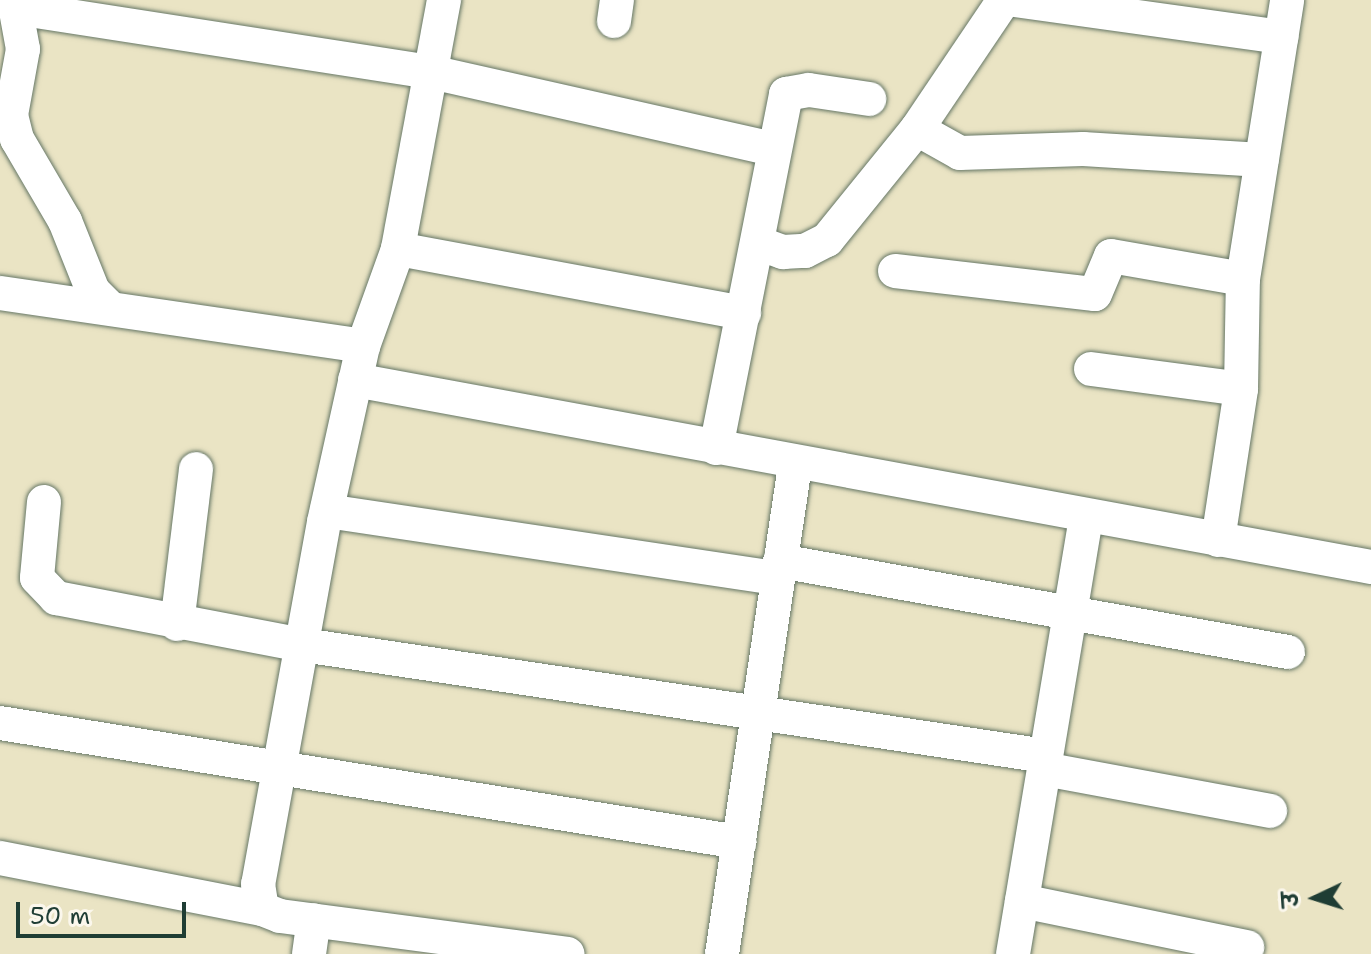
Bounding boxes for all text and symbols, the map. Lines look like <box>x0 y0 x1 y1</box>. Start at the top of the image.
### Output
north arrow <box>1275 858 1355 938</box>
scale bar <box>20 886 190 936</box>
text: उ <box>1276 891 1306 908</box>
text: 50 m <box>30 900 90 932</box>

